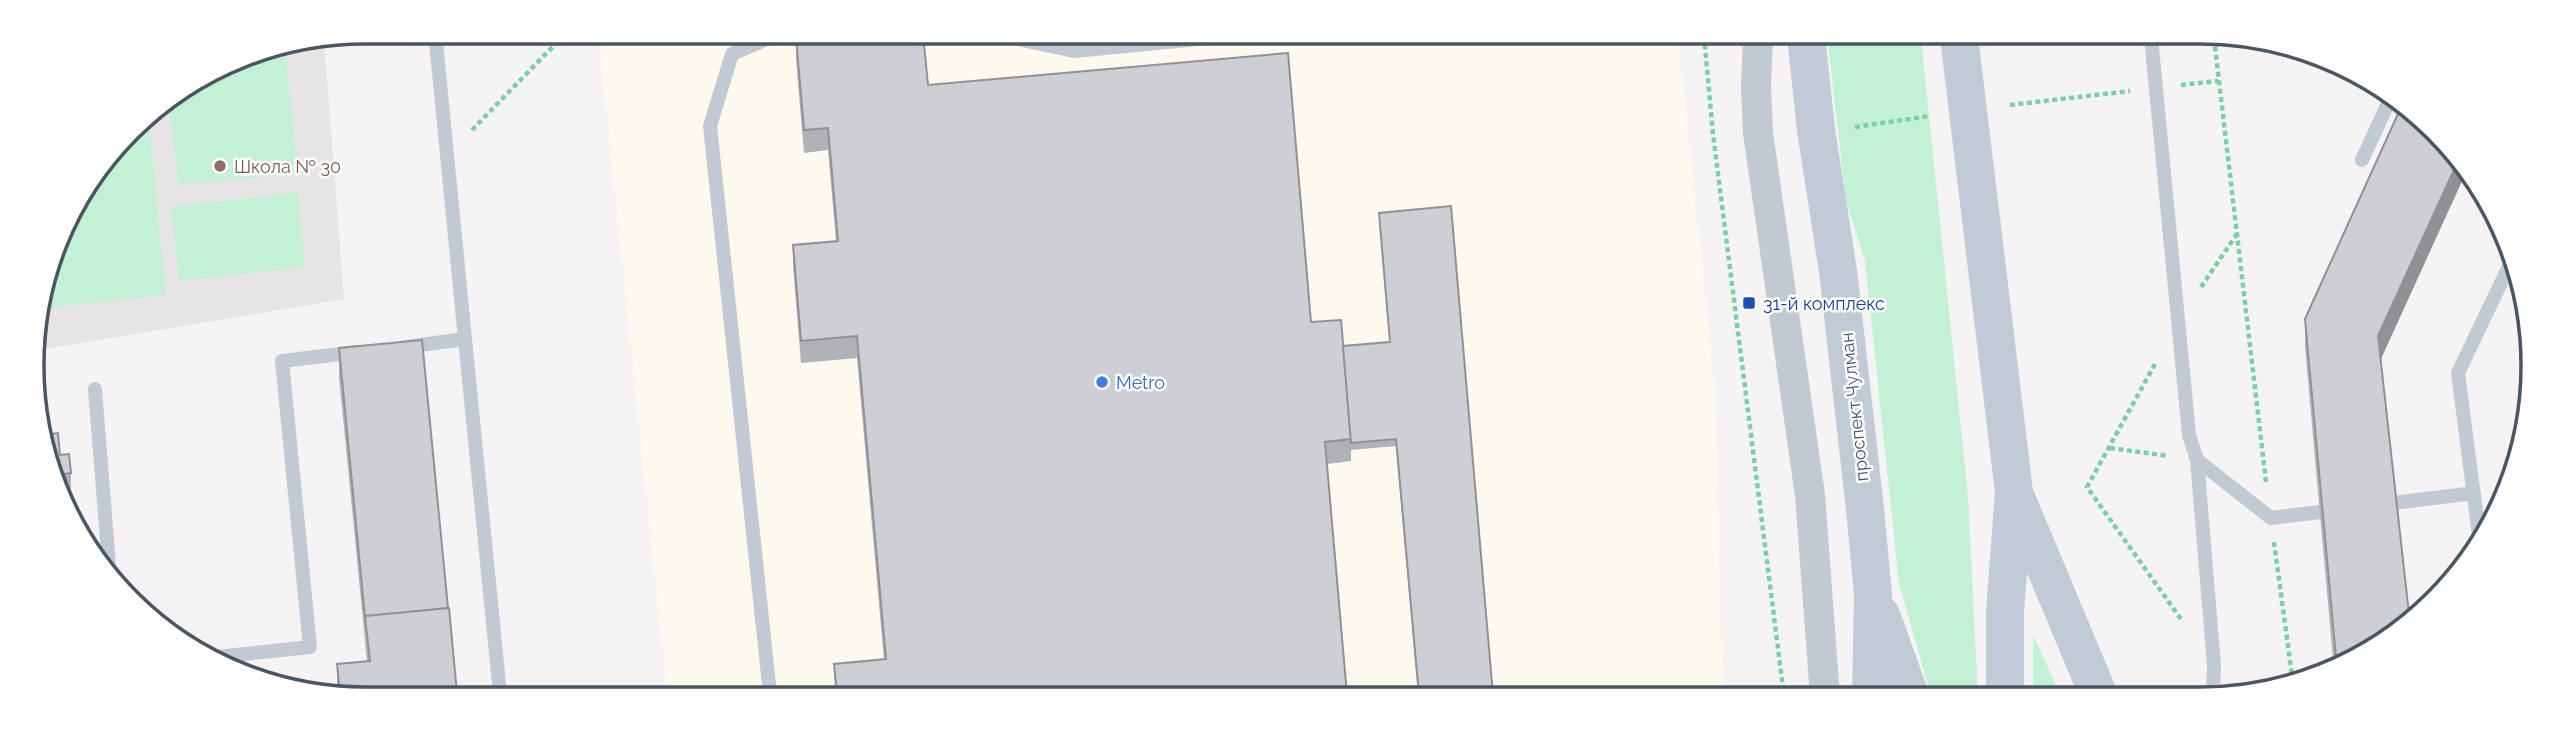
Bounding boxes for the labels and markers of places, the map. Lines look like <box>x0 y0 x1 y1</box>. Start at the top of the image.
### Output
place label: Школа № 30 <box>234 156 341 177</box>
marker: Школа № 30 <box>212 158 228 174</box>
place label: 31-й комплекс <box>1763 293 1885 314</box>
marker: 31-й комплекс <box>1741 295 1757 311</box>
place label: Metro <box>1116 372 1165 393</box>
marker: Metro <box>1094 374 1110 390</box>

